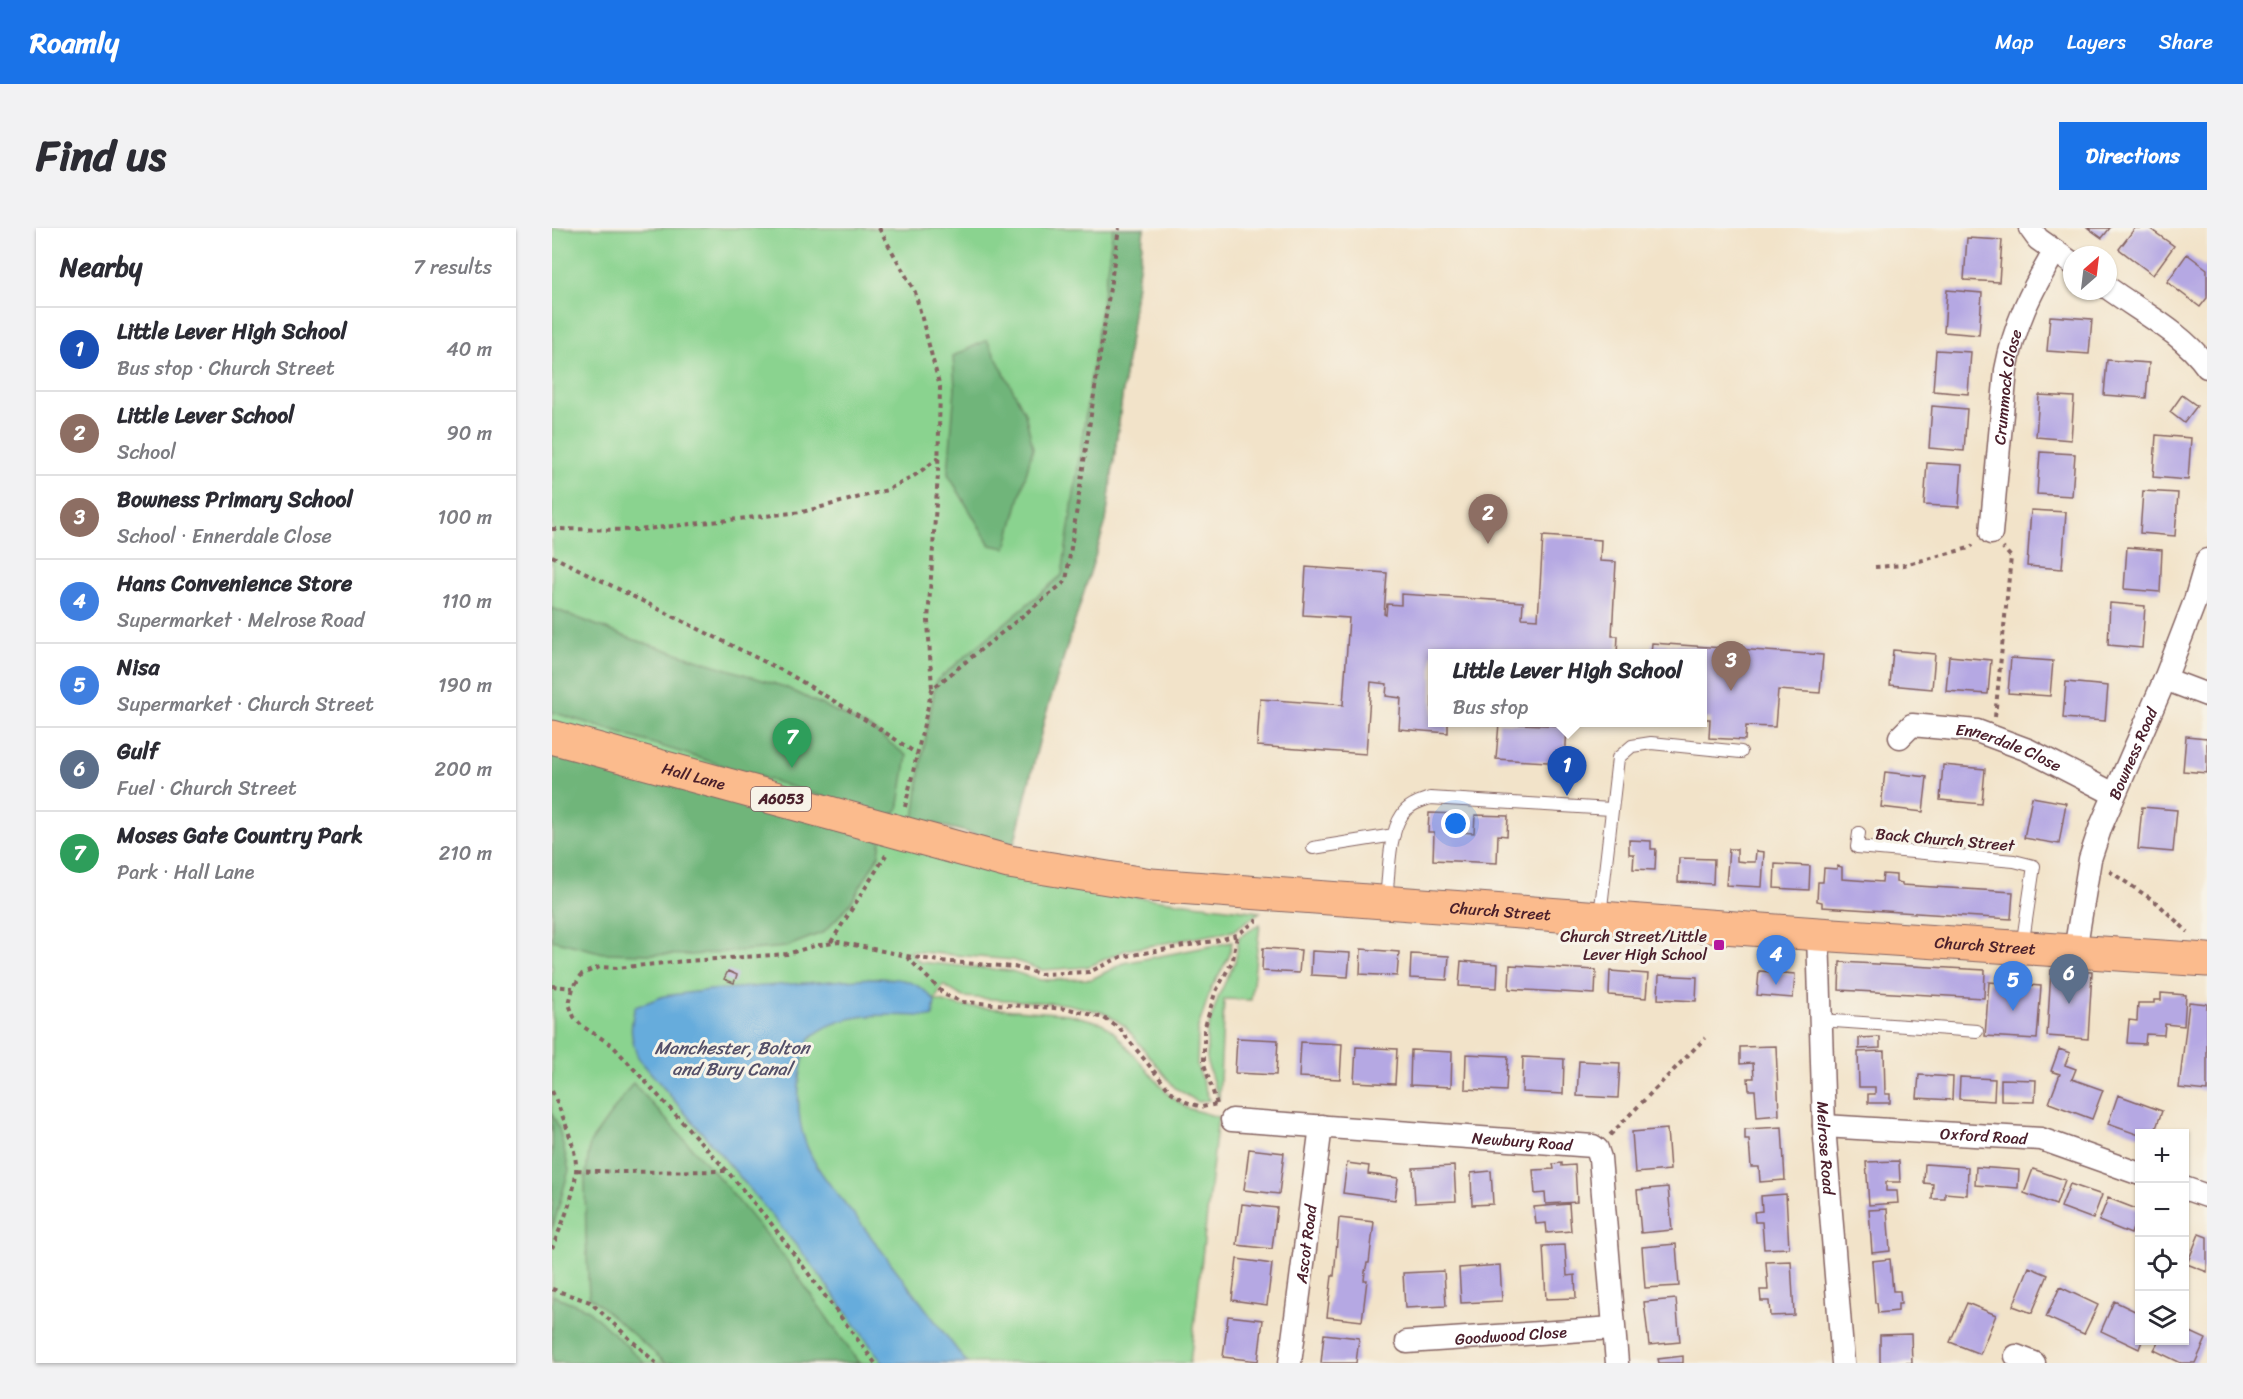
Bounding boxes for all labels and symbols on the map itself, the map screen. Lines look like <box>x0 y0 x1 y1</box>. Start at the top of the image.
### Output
north arrow <box>2063 246 2117 300</box>
street label: Crummock Close <box>1985 325 2031 446</box>
pin: 2 <box>1468 494 1508 544</box>
pin: 3 <box>1712 642 1750 691</box>
street label: Bowness Road <box>2100 701 2167 805</box>
street label: Ennerdale Close <box>1954 715 2067 780</box>
pin: 7 <box>772 718 812 768</box>
pin: 1 <box>1548 746 1586 796</box>
street label: Hall Lane <box>659 754 729 799</box>
road number: A6053 <box>751 787 811 811</box>
your location <box>1441 809 1470 838</box>
street label: Back Church Street <box>1874 819 2016 860</box>
street label: Church Street <box>1449 893 1552 929</box>
place label: Church Street/Little Lever High School <box>1560 922 1707 969</box>
street label: Church Street <box>1934 928 2037 964</box>
pin: 4 <box>1756 936 1796 985</box>
marker: Church Street/Little Lever High School <box>1712 938 1726 952</box>
pin: 6 <box>2050 954 2089 1004</box>
pin: 5 <box>1994 962 2032 1011</box>
water label: Manchester, Bolton and Bury Canal <box>654 1032 812 1085</box>
street label: Melrose Road <box>1808 1101 1844 1197</box>
street label: Oxford Road <box>1939 1119 2030 1153</box>
street label: Newbury Road <box>1471 1123 1575 1160</box>
street label: Ascot Road <box>1286 1201 1326 1286</box>
street label: Goodwood Close <box>1454 1317 1568 1354</box>

